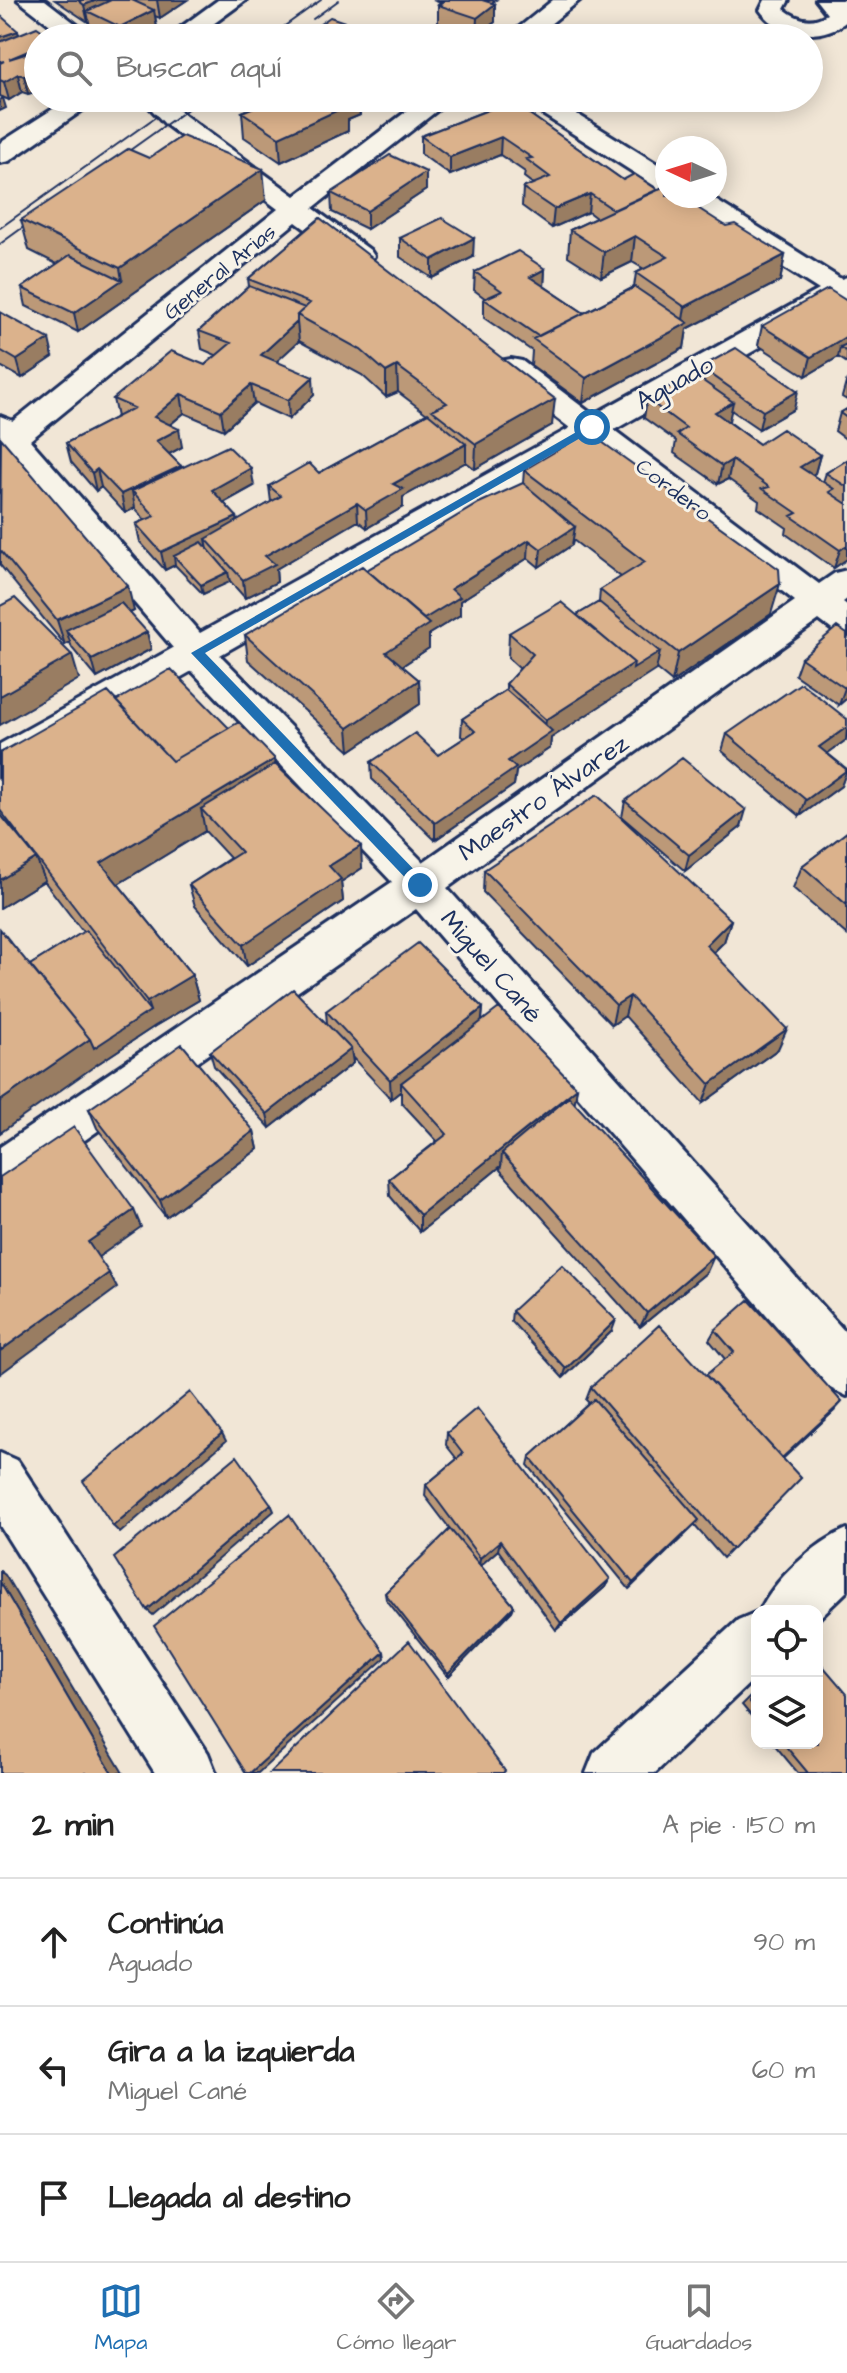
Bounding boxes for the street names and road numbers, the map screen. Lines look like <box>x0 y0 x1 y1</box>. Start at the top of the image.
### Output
street label: General Arias <box>157 217 283 327</box>
street label: Aguado <box>629 346 721 421</box>
street label: Cordero <box>629 451 718 529</box>
street label: Maestro Álvarez <box>451 726 636 870</box>
street label: Miguel Cané <box>430 902 551 1032</box>

